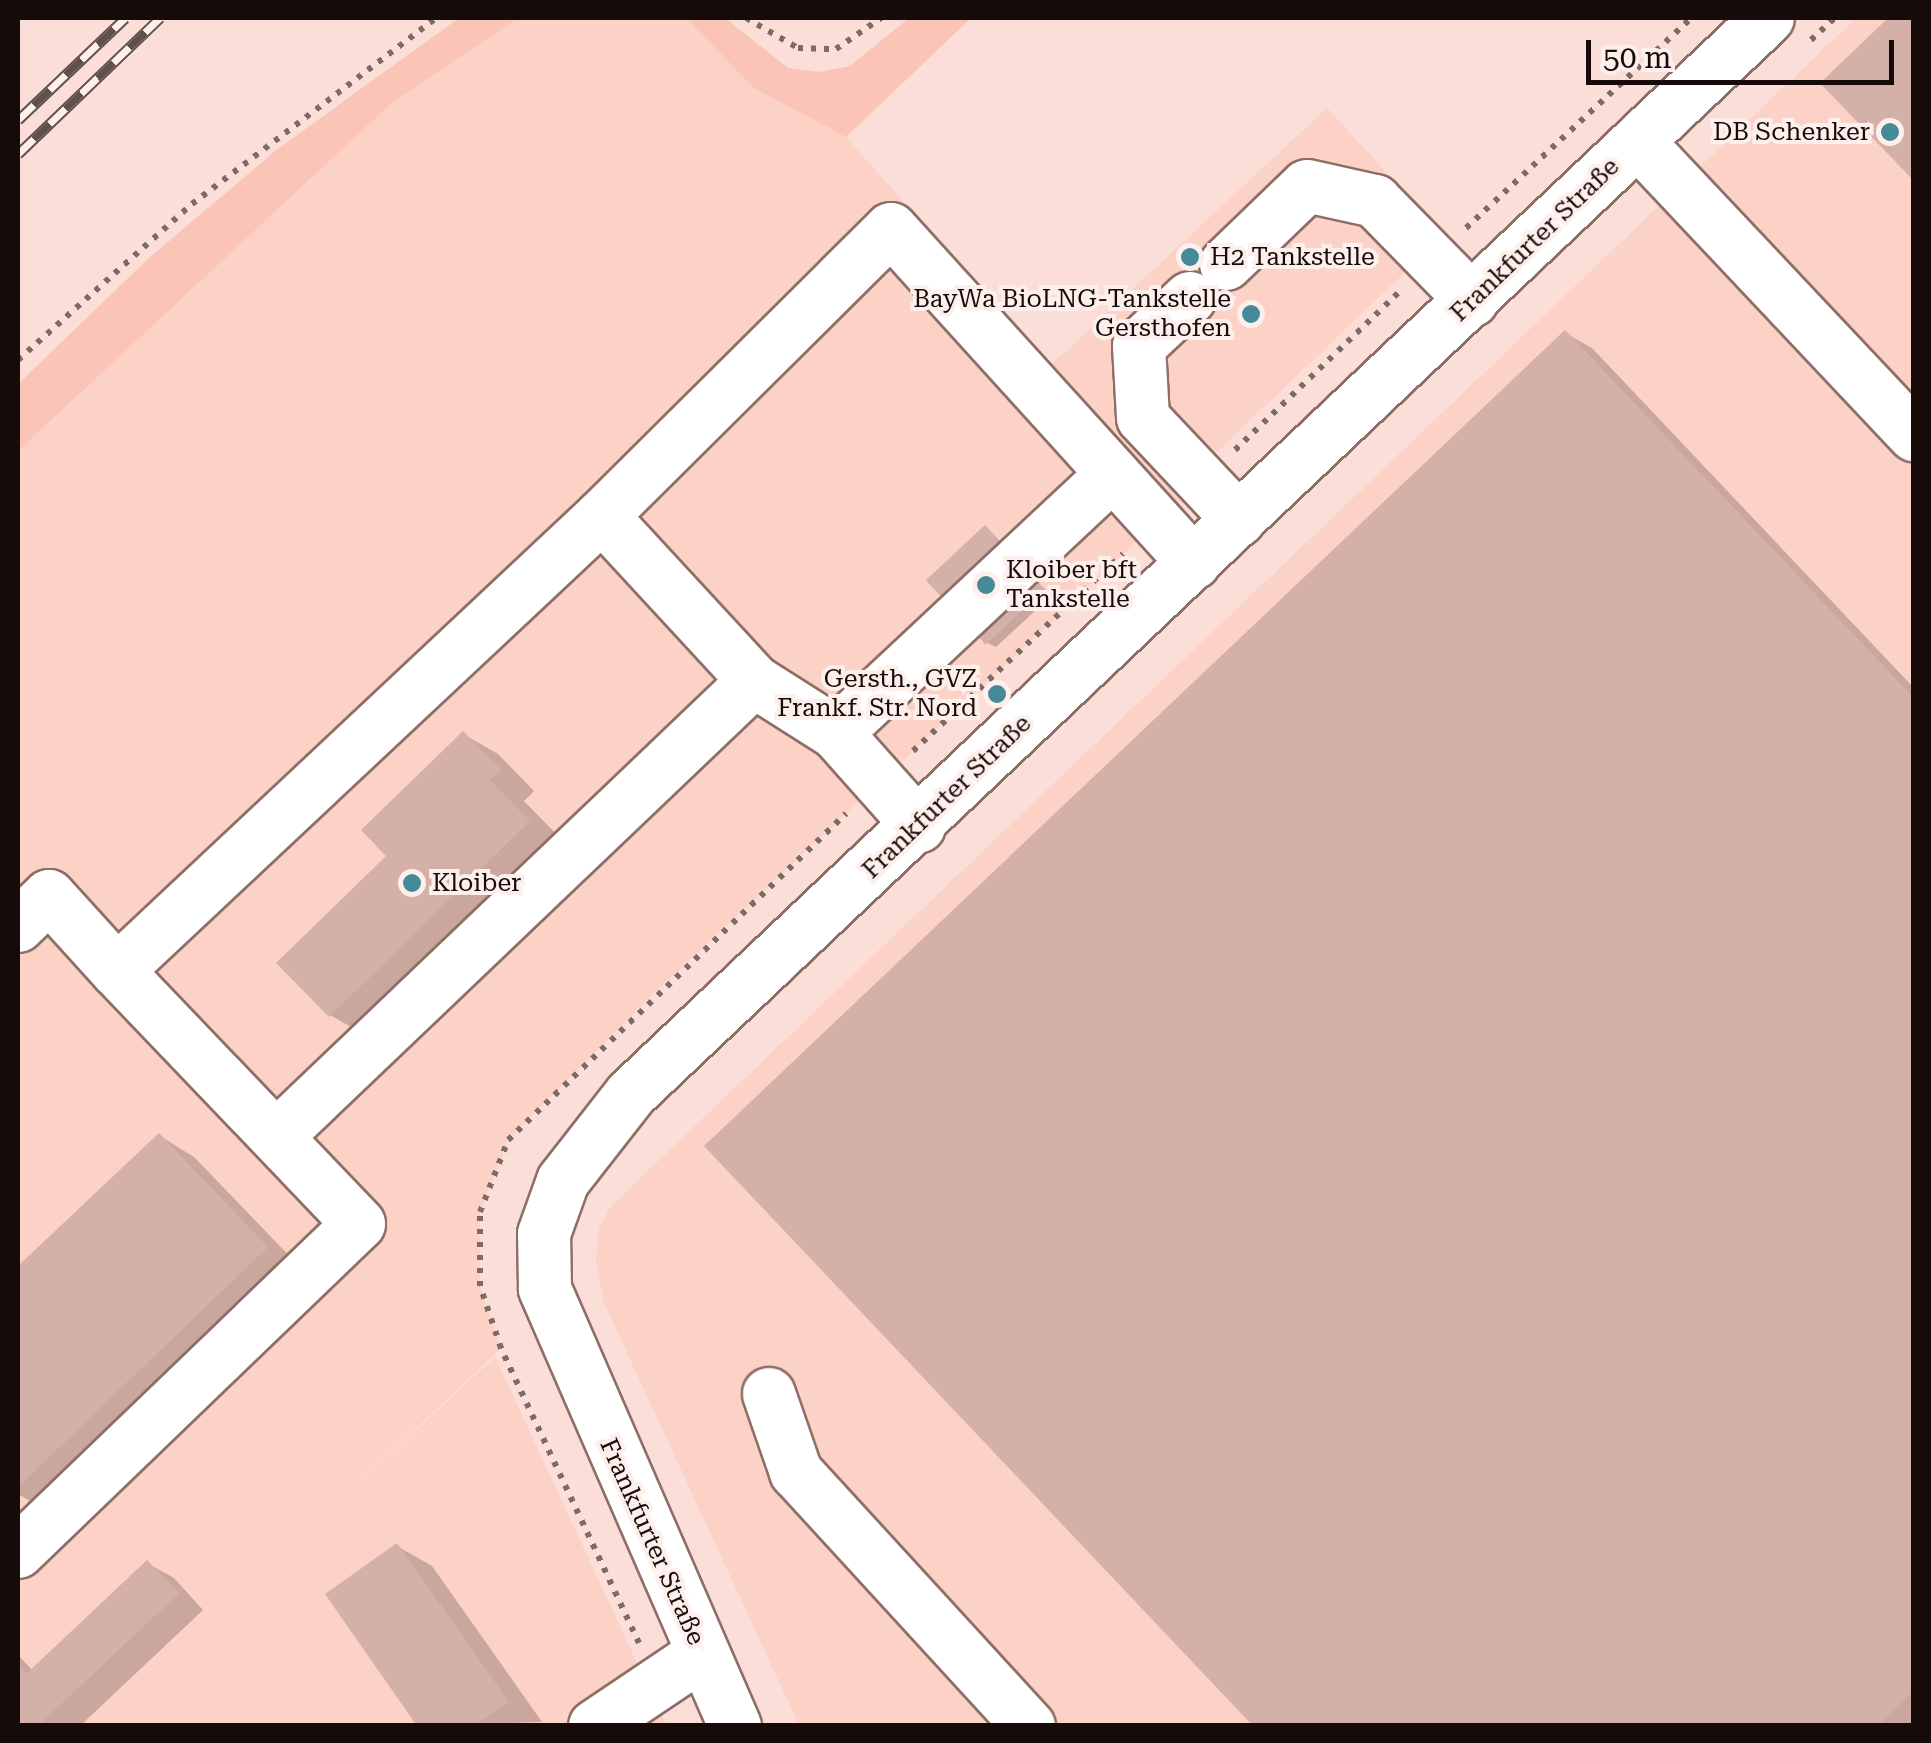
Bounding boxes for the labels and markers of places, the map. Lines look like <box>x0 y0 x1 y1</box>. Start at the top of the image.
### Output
place label: DB Schenker <box>1713 117 1870 147</box>
marker: DB Schenker <box>1879 121 1901 143</box>
place label: H2 Tankstelle <box>1210 242 1375 272</box>
marker: H2 Tankstelle <box>1179 246 1201 268</box>
place label: BayWa BioLNG-Tankstelle Gersthofen <box>913 285 1231 344</box>
marker: BayWa BioLNG-Tankstelle Gersthofen <box>1240 303 1262 325</box>
place label: Kloiber bft Tankstelle <box>1006 556 1137 615</box>
marker: Kloiber bft Tankstelle <box>975 574 997 596</box>
place label: Gersth., GVZ Frankf. Str. Nord <box>777 665 977 724</box>
marker: Gersth., GVZ Frankf. Str. Nord <box>986 683 1008 705</box>
place label: Kloiber <box>432 868 521 898</box>
marker: Kloiber <box>401 872 423 894</box>

